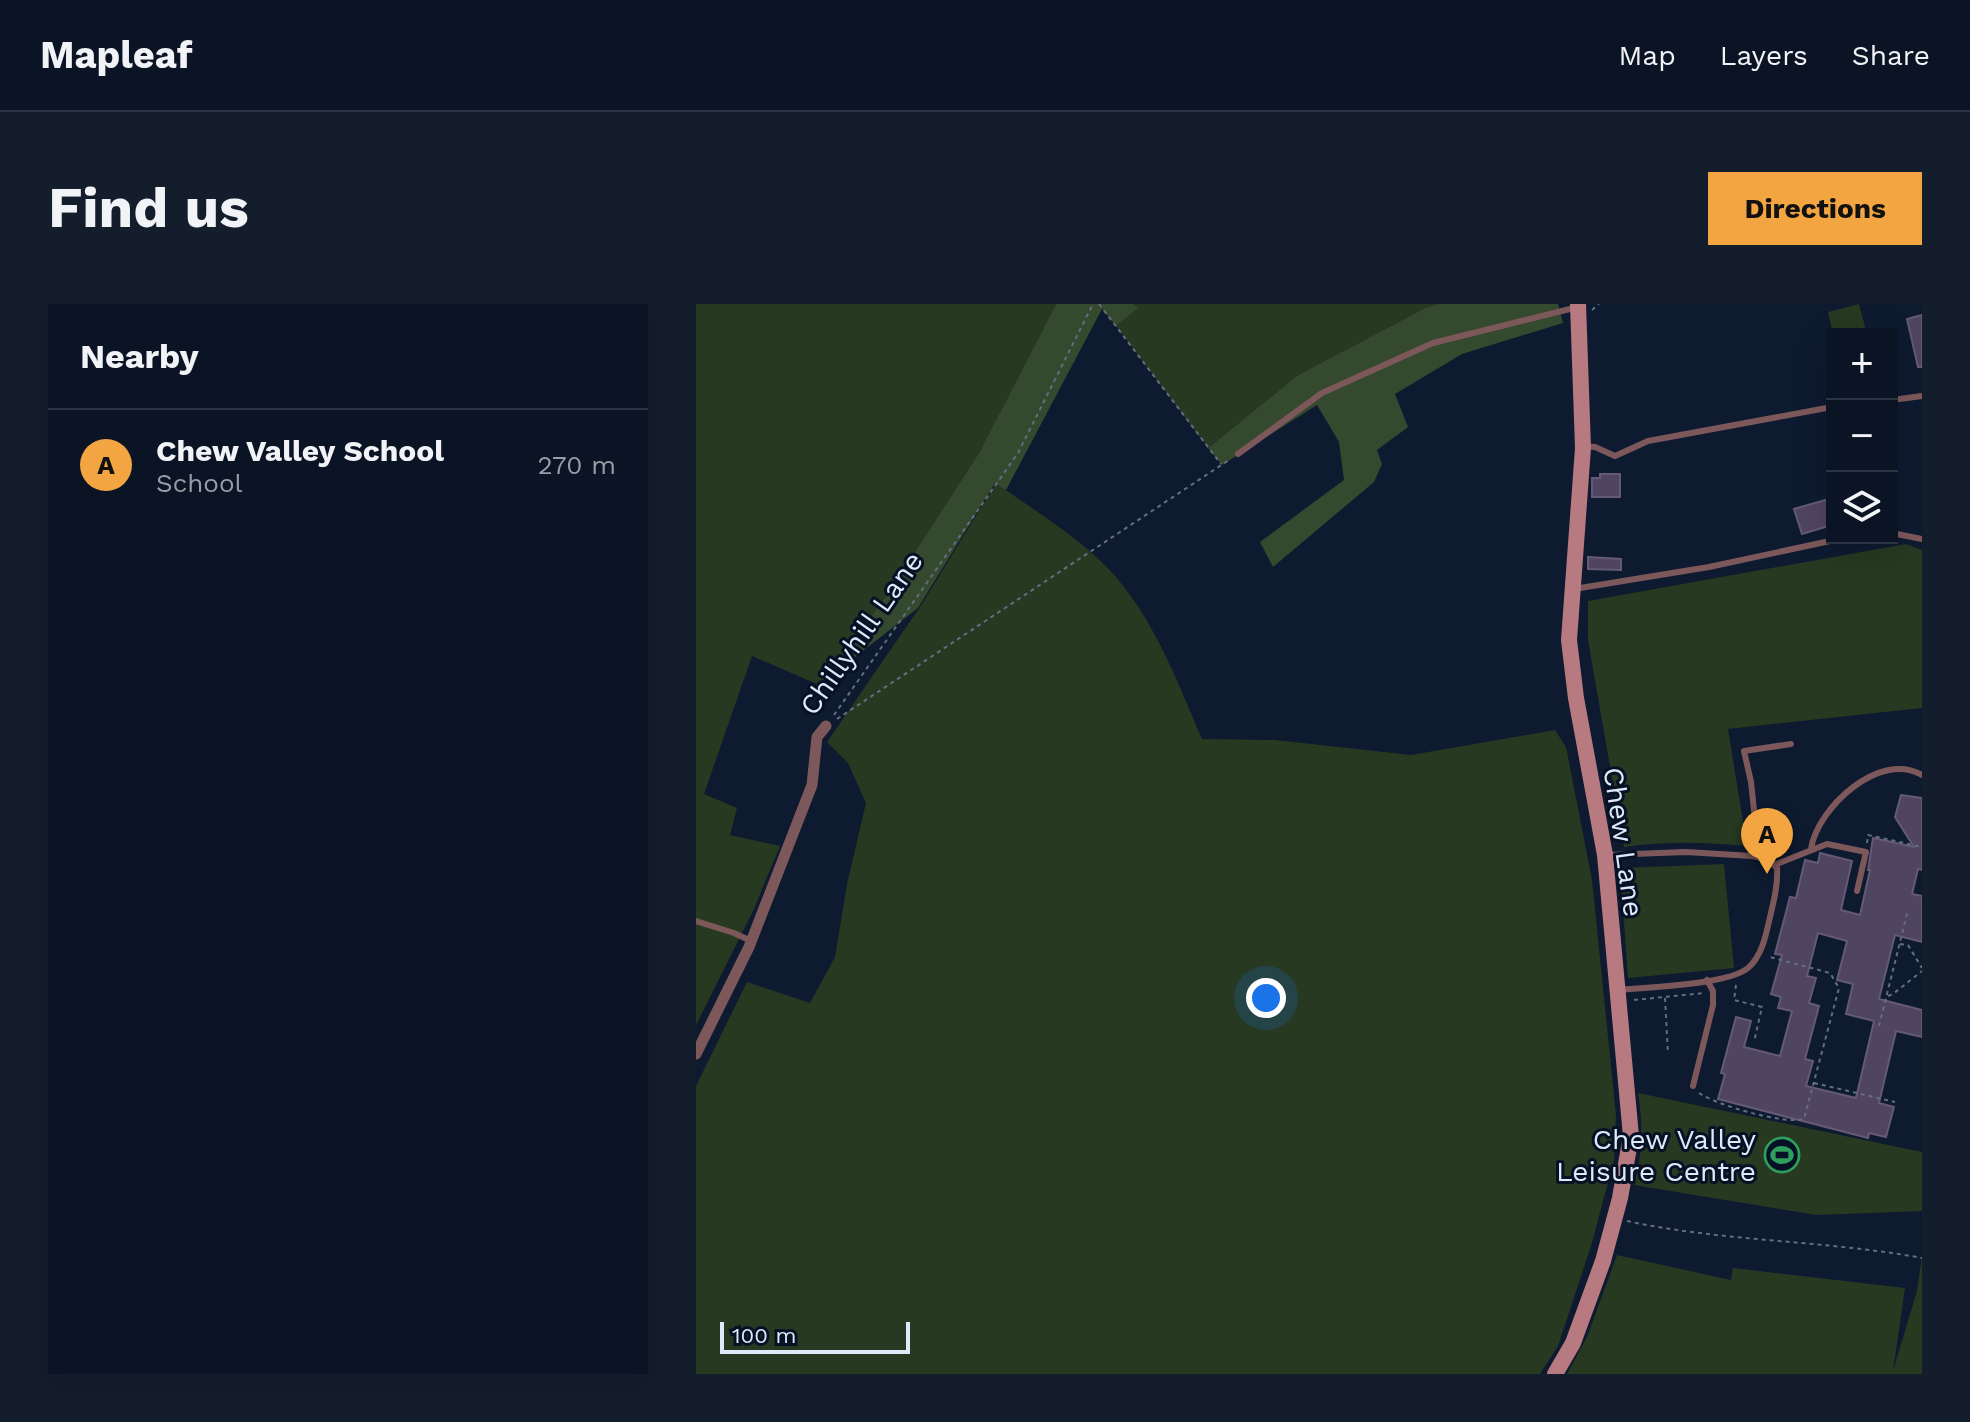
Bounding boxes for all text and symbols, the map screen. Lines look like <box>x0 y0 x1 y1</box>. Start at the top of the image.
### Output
text: Mapleaf <box>40 33 192 77</box>
text: Map <box>1619 39 1676 72</box>
text: Layers <box>1720 39 1808 72</box>
text: Share <box>1852 39 1930 72</box>
button: Directions <box>1708 172 1922 245</box>
text: Find us <box>48 175 249 241</box>
map controls <box>1826 328 1898 544</box>
button: + <box>1826 328 1898 400</box>
text: Nearby <box>80 336 199 376</box>
button: − <box>1826 400 1898 472</box>
text: Chew Valley School <box>156 433 444 468</box>
text: A <box>97 450 115 480</box>
text: 270 m <box>537 450 616 480</box>
text: School <box>156 468 242 498</box>
button: layers <box>1826 472 1898 544</box>
street label: Chillyhill Lane <box>793 545 930 721</box>
street label: Chew Lane <box>1597 765 1650 919</box>
pin: A <box>1741 808 1793 874</box>
your location <box>1246 978 1286 1018</box>
place label: Chew Valley Leisure Centre <box>1556 1123 1757 1188</box>
sports icon: Chew Valley Leisure Centre <box>1763 1136 1801 1174</box>
scale bar <box>720 1318 910 1354</box>
text: 100 m <box>732 1323 796 1348</box>

